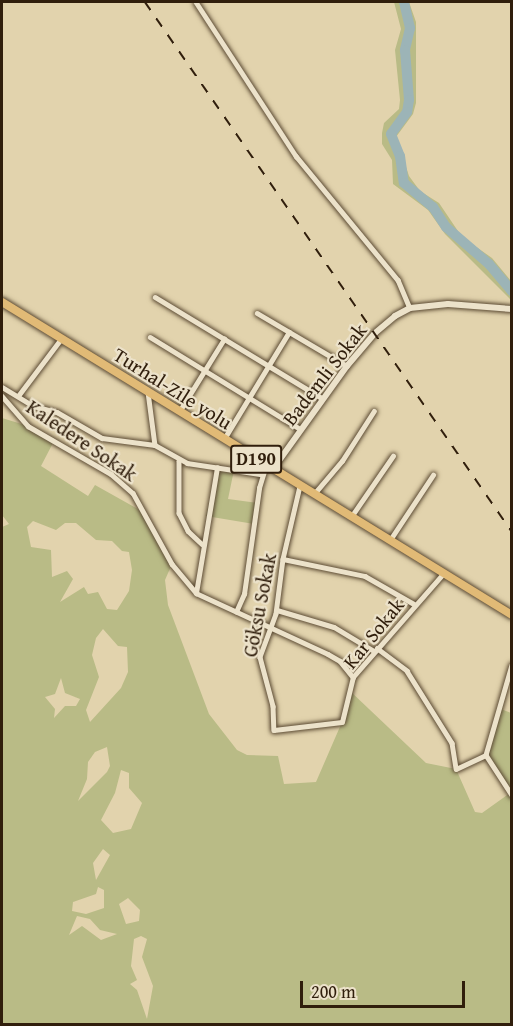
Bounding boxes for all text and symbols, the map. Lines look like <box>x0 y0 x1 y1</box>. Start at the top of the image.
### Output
street label: Bademli Sokak <box>277 318 371 430</box>
street label: Turhal-Zile yolu <box>109 342 237 434</box>
street label: Kaledere Sokak <box>22 394 142 486</box>
road number: D190 <box>229 444 283 474</box>
street label: Göksu Sokak <box>237 551 281 659</box>
street label: Kar Sokak <box>337 593 409 673</box>
scale bar <box>303 969 468 1007</box>
text: 200 m <box>311 978 356 1005</box>

